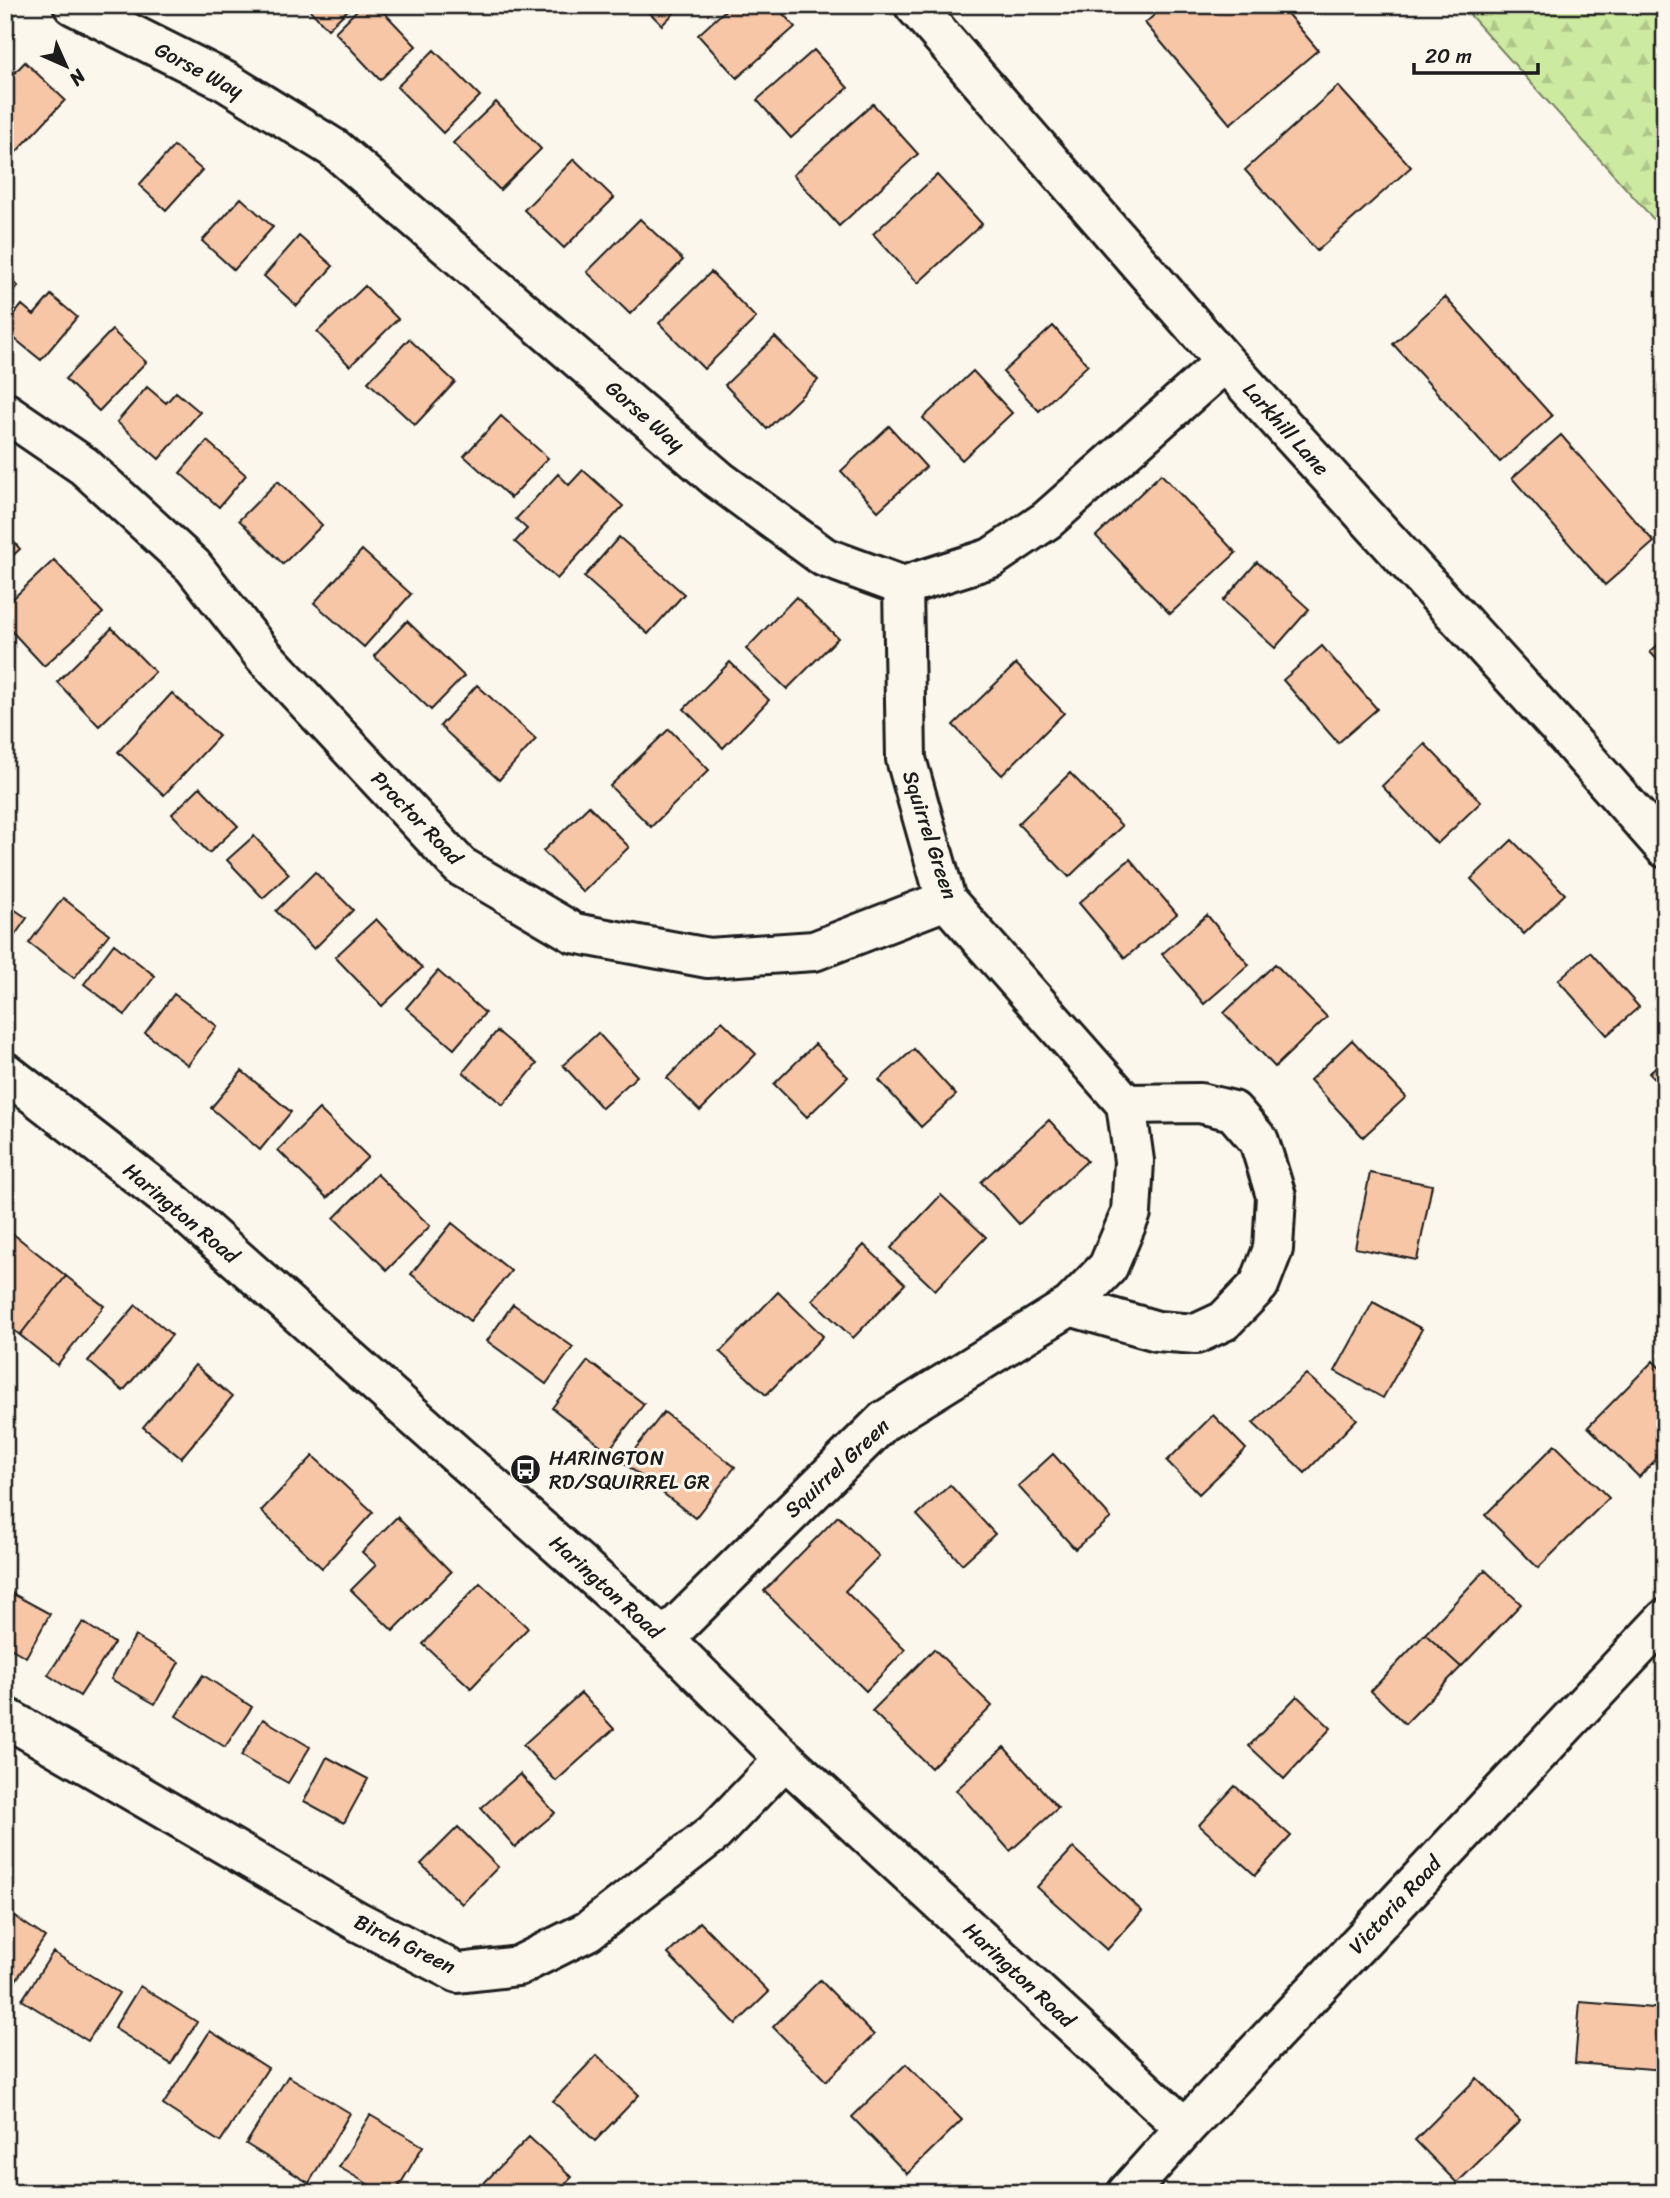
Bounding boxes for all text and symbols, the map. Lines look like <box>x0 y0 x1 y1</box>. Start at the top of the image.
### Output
street label: Gorse Way <box>148 31 251 109</box>
north arrow <box>32 32 102 102</box>
scale bar <box>1414 32 1539 76</box>
text: 20 m <box>1425 37 1472 75</box>
text: N <box>61 61 95 95</box>
street label: Gorse Way <box>596 370 694 462</box>
street label: Larkhill Lane <box>1233 373 1339 485</box>
street label: Proctor Road <box>361 761 474 876</box>
street label: Squirrel Green <box>891 765 969 905</box>
street label: Harington Road <box>114 1152 250 1275</box>
street label: Squirrel Green <box>775 1408 899 1528</box>
place label: HARINGTON RD/SQUIRREL GR <box>549 1439 710 1501</box>
bus stop icon: HARINGTON RD/SQUIRREL GR <box>509 1453 543 1487</box>
street label: Harington Road <box>540 1525 673 1650</box>
street label: Victoria Road <box>1339 1845 1453 1963</box>
street label: Birch Green <box>348 1903 462 1985</box>
street label: Harington Road <box>954 1912 1086 2039</box>

